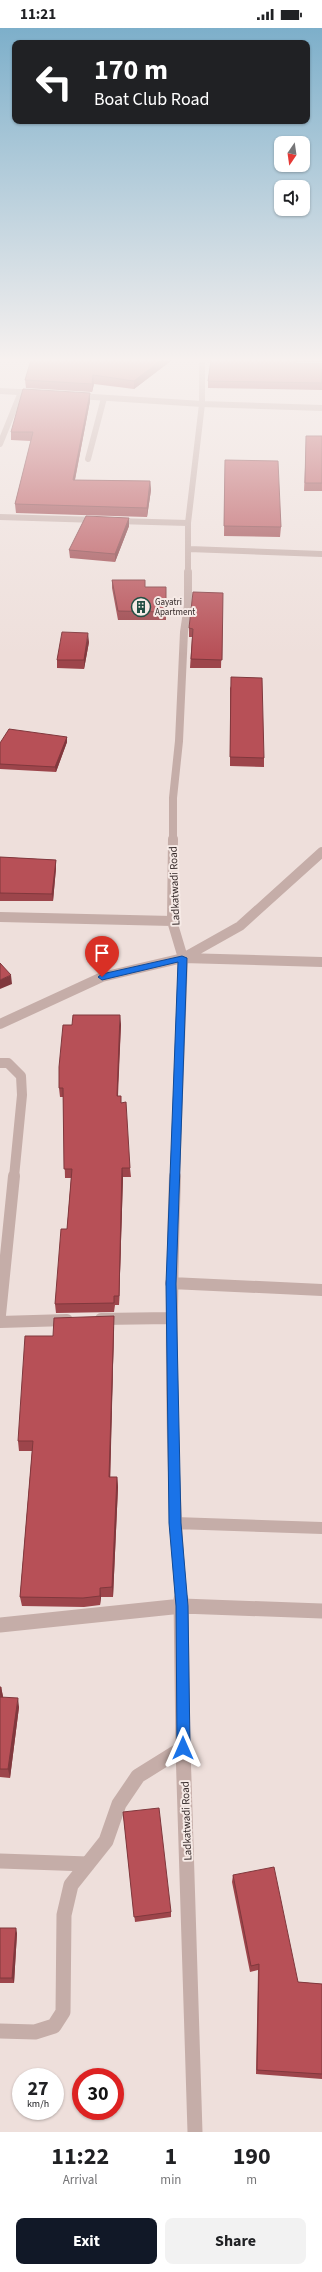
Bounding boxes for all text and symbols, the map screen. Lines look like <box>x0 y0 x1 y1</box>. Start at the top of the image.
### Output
text: 11:21 <box>20 4 56 25</box>
text: 170 m <box>94 50 168 90</box>
icon: left <box>28 56 80 108</box>
text: Boat Club Road <box>94 87 209 112</box>
north arrow <box>274 136 310 172</box>
map controls <box>274 136 310 216</box>
button: sound <box>274 180 310 216</box>
building icon: Gayatri Apartment <box>130 596 152 618</box>
place label: Gayatri Apartment <box>155 596 195 619</box>
street label: Ladkatwadi Road <box>166 846 183 926</box>
pin <box>85 936 119 977</box>
icon: arrive <box>91 942 113 964</box>
position arrow <box>162 1727 204 1769</box>
street label: Ladkatwadi Road <box>178 1781 195 1861</box>
speed limit sign: 30 <box>72 2068 124 2120</box>
text: 27 <box>27 2075 49 2103</box>
text: km/h <box>27 2097 49 2111</box>
text: 11:22 <box>51 2139 109 2174</box>
text: 1 <box>165 2139 177 2174</box>
text: 190 <box>233 2139 271 2174</box>
text: Arrival <box>63 2171 98 2189</box>
text: min <box>160 2171 181 2189</box>
text: m <box>246 2171 257 2189</box>
button: Exit <box>16 2218 157 2264</box>
button: Share <box>165 2218 306 2264</box>

